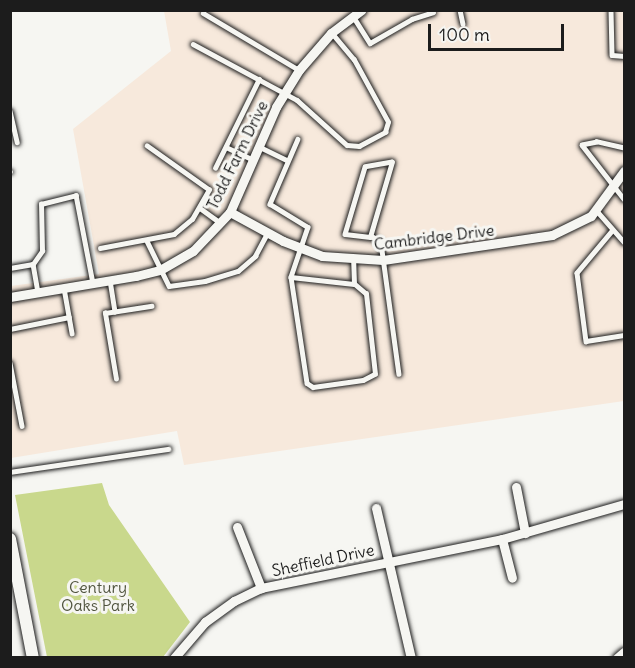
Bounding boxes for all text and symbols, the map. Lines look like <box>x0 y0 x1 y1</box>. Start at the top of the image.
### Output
scale bar <box>431 12 568 50</box>
text: 100 m <box>439 23 490 46</box>
street label: Todd Farm Drive <box>202 97 272 213</box>
street label: Cambridge Drive <box>373 220 495 254</box>
street label: Sheffield Drive <box>270 540 376 580</box>
park label: Century Oaks Park <box>61 577 135 615</box>

